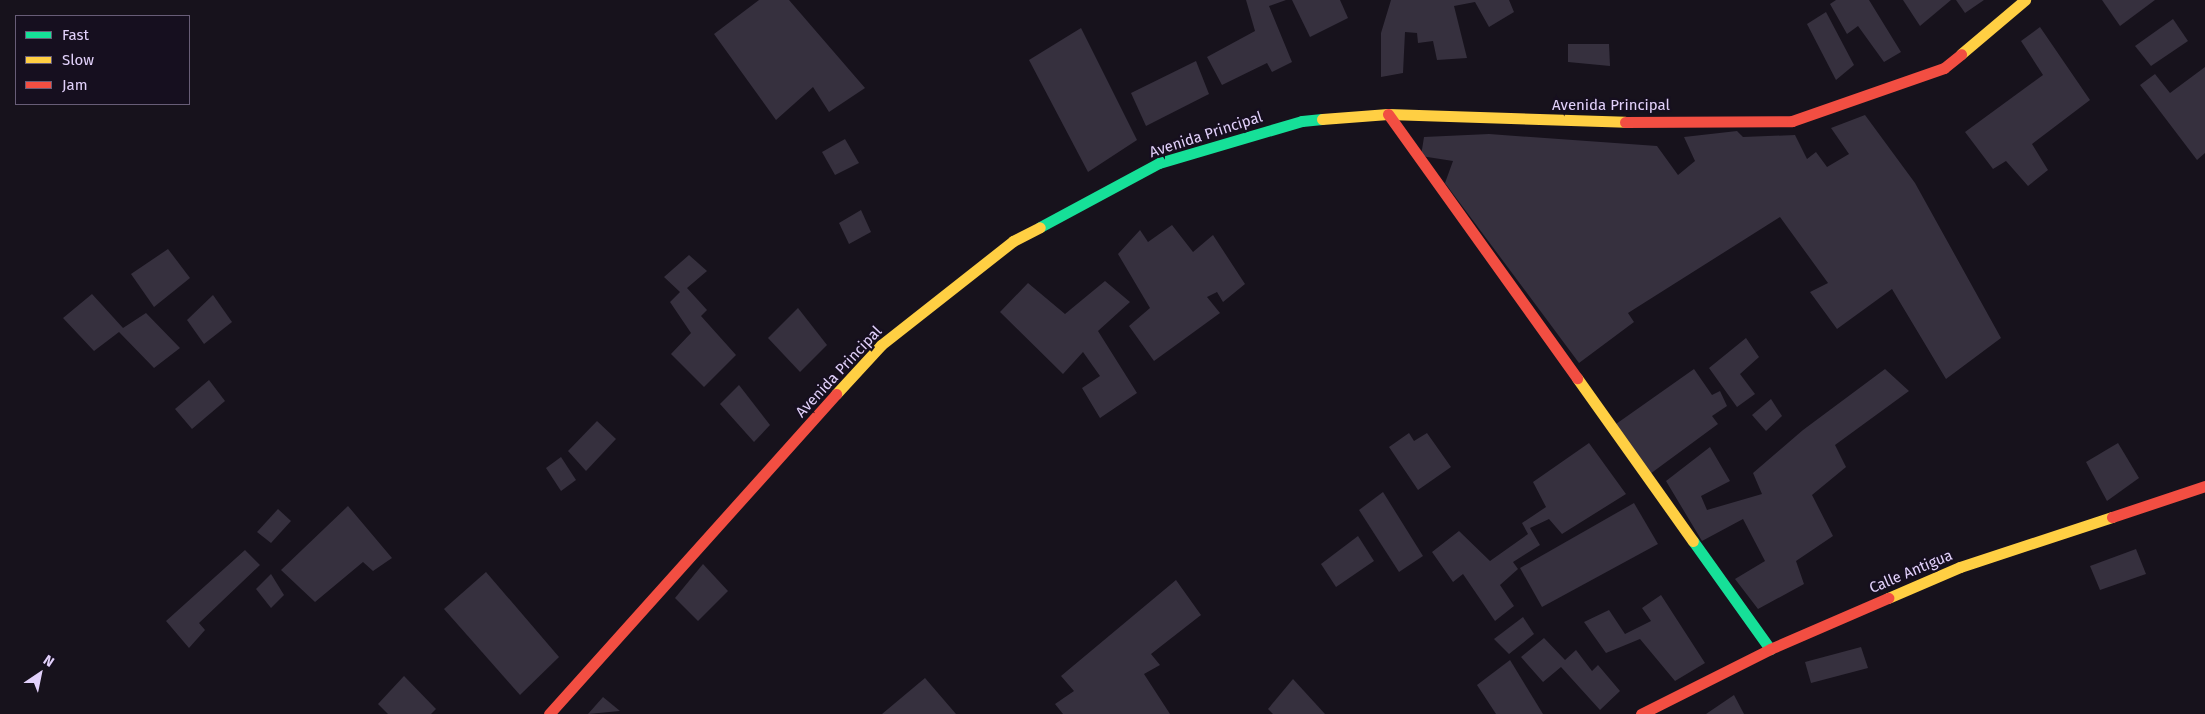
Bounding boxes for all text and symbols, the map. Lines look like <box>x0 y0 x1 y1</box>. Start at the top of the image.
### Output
legend <box>15 15 190 105</box>
text: Fast <box>62 26 89 44</box>
text: Slow <box>62 51 94 69</box>
text: Jam <box>62 76 88 94</box>
street label: Avenida Principal <box>1552 97 1670 115</box>
street label: Avenida Principal <box>1147 108 1265 162</box>
street label: Avenida Principal <box>792 323 886 421</box>
street label: Calle Antigua <box>1867 546 1955 598</box>
north arrow <box>15 649 65 699</box>
text: N <box>40 651 57 671</box>

